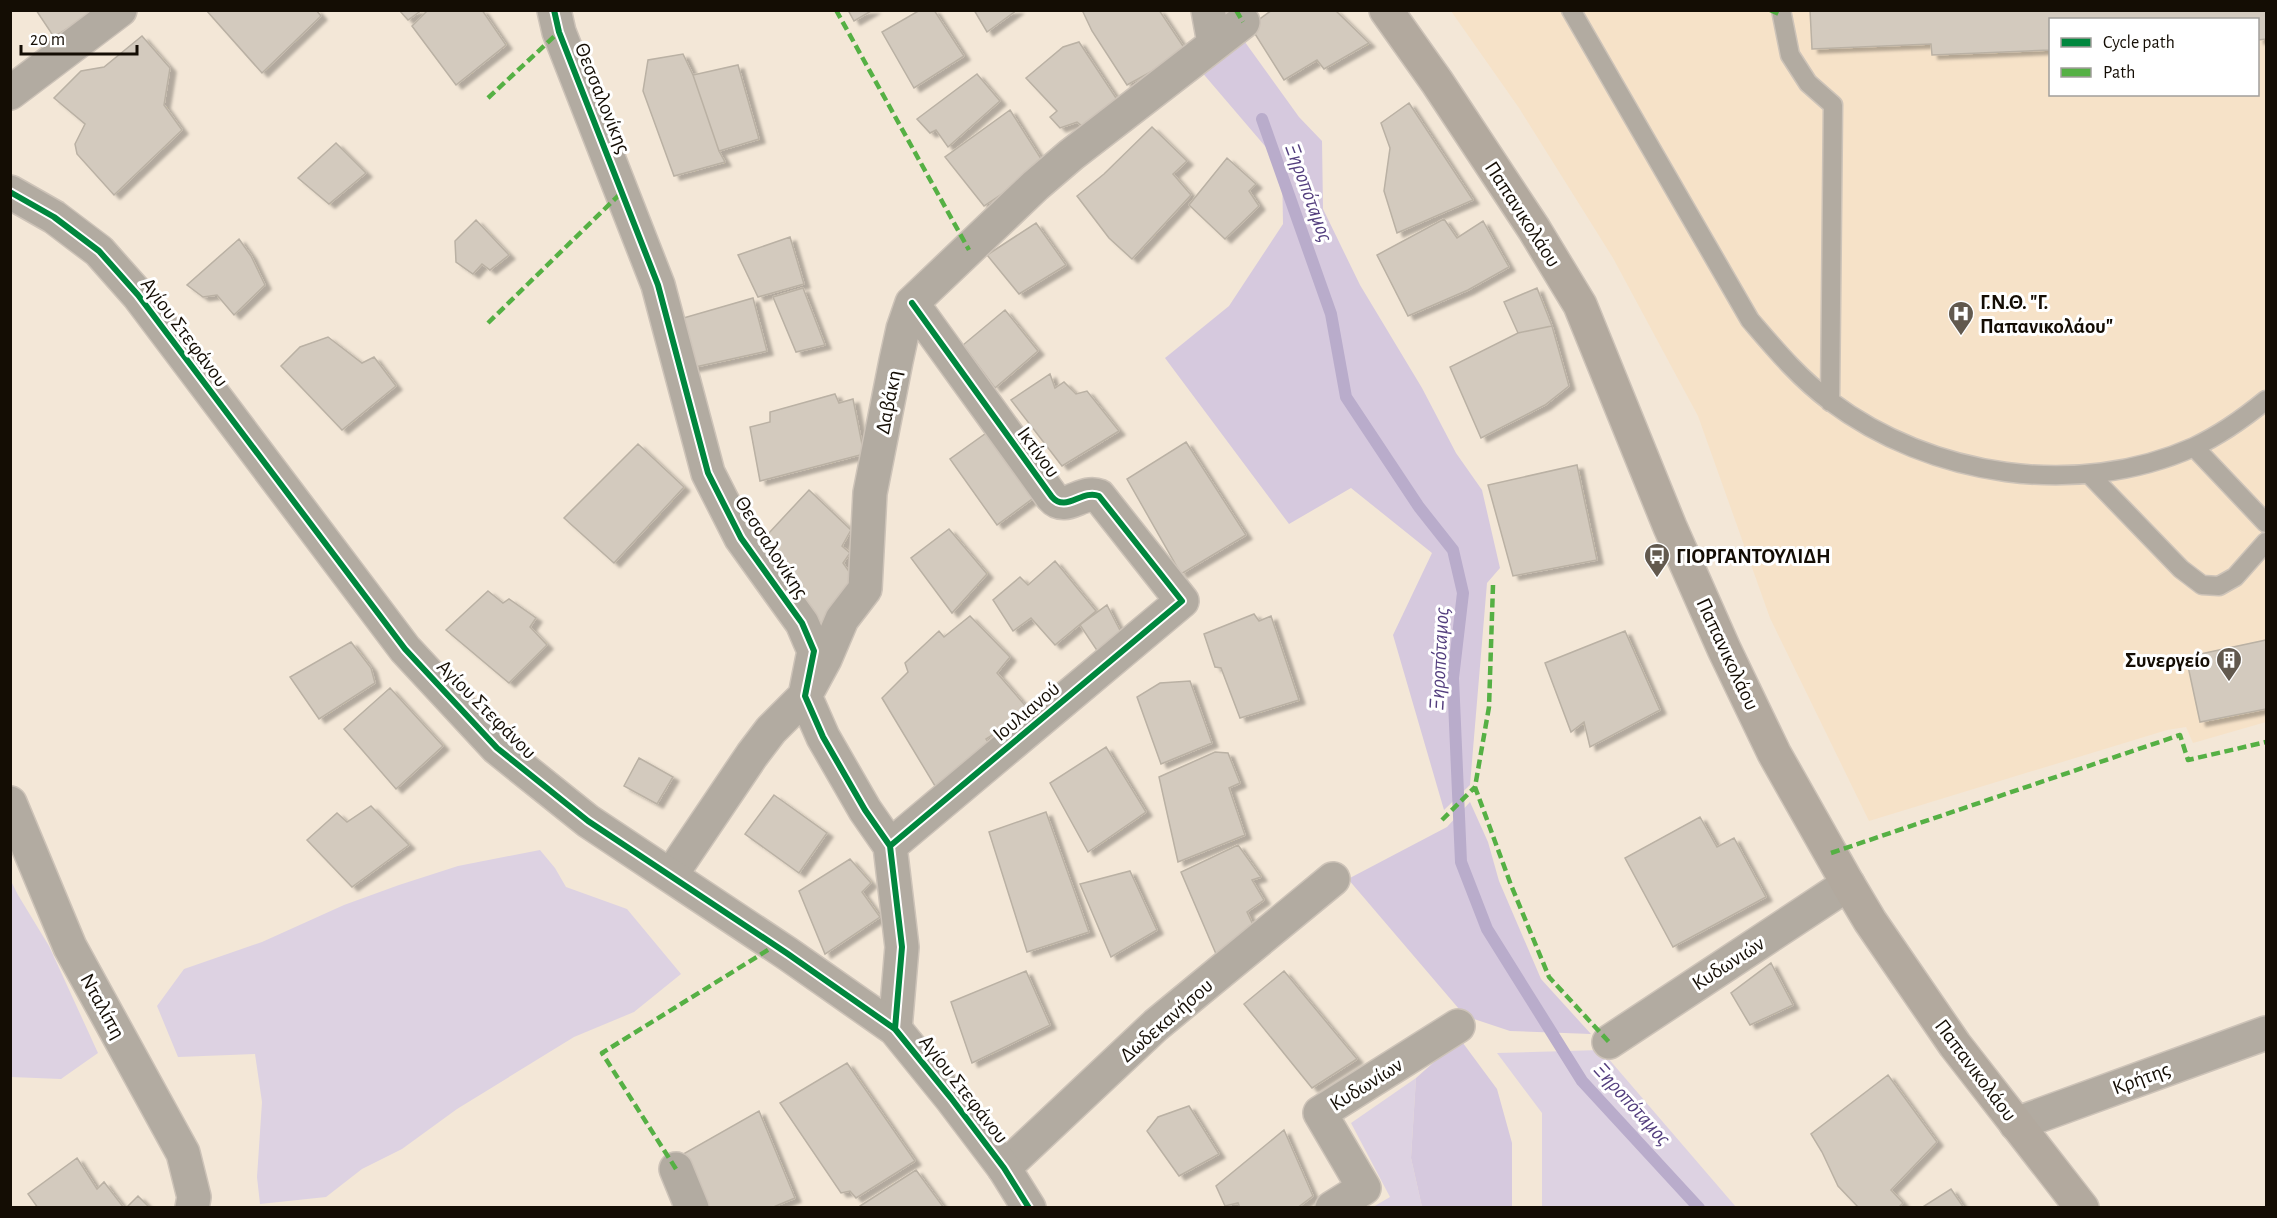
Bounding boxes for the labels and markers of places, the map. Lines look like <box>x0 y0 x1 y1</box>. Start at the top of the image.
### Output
place label: Γ.Ν.Θ. "Γ. Παπανικολάου" <box>1980 292 2113 337</box>
hospital icon: Γ.Ν.Θ. "Γ. Παπανικολάου" <box>1946 299 1976 337</box>
bus stop icon: ΓΙΟΡΓΑΝΤΟΥΛΙΔΗ <box>1642 541 1672 579</box>
place label: ΓΙΟΡΓΑΝΤΟΥΛΙΔΗ <box>1676 546 1831 567</box>
building icon: Συνεργείο <box>2214 645 2244 683</box>
place label: Συνεργείο <box>2125 650 2210 671</box>

